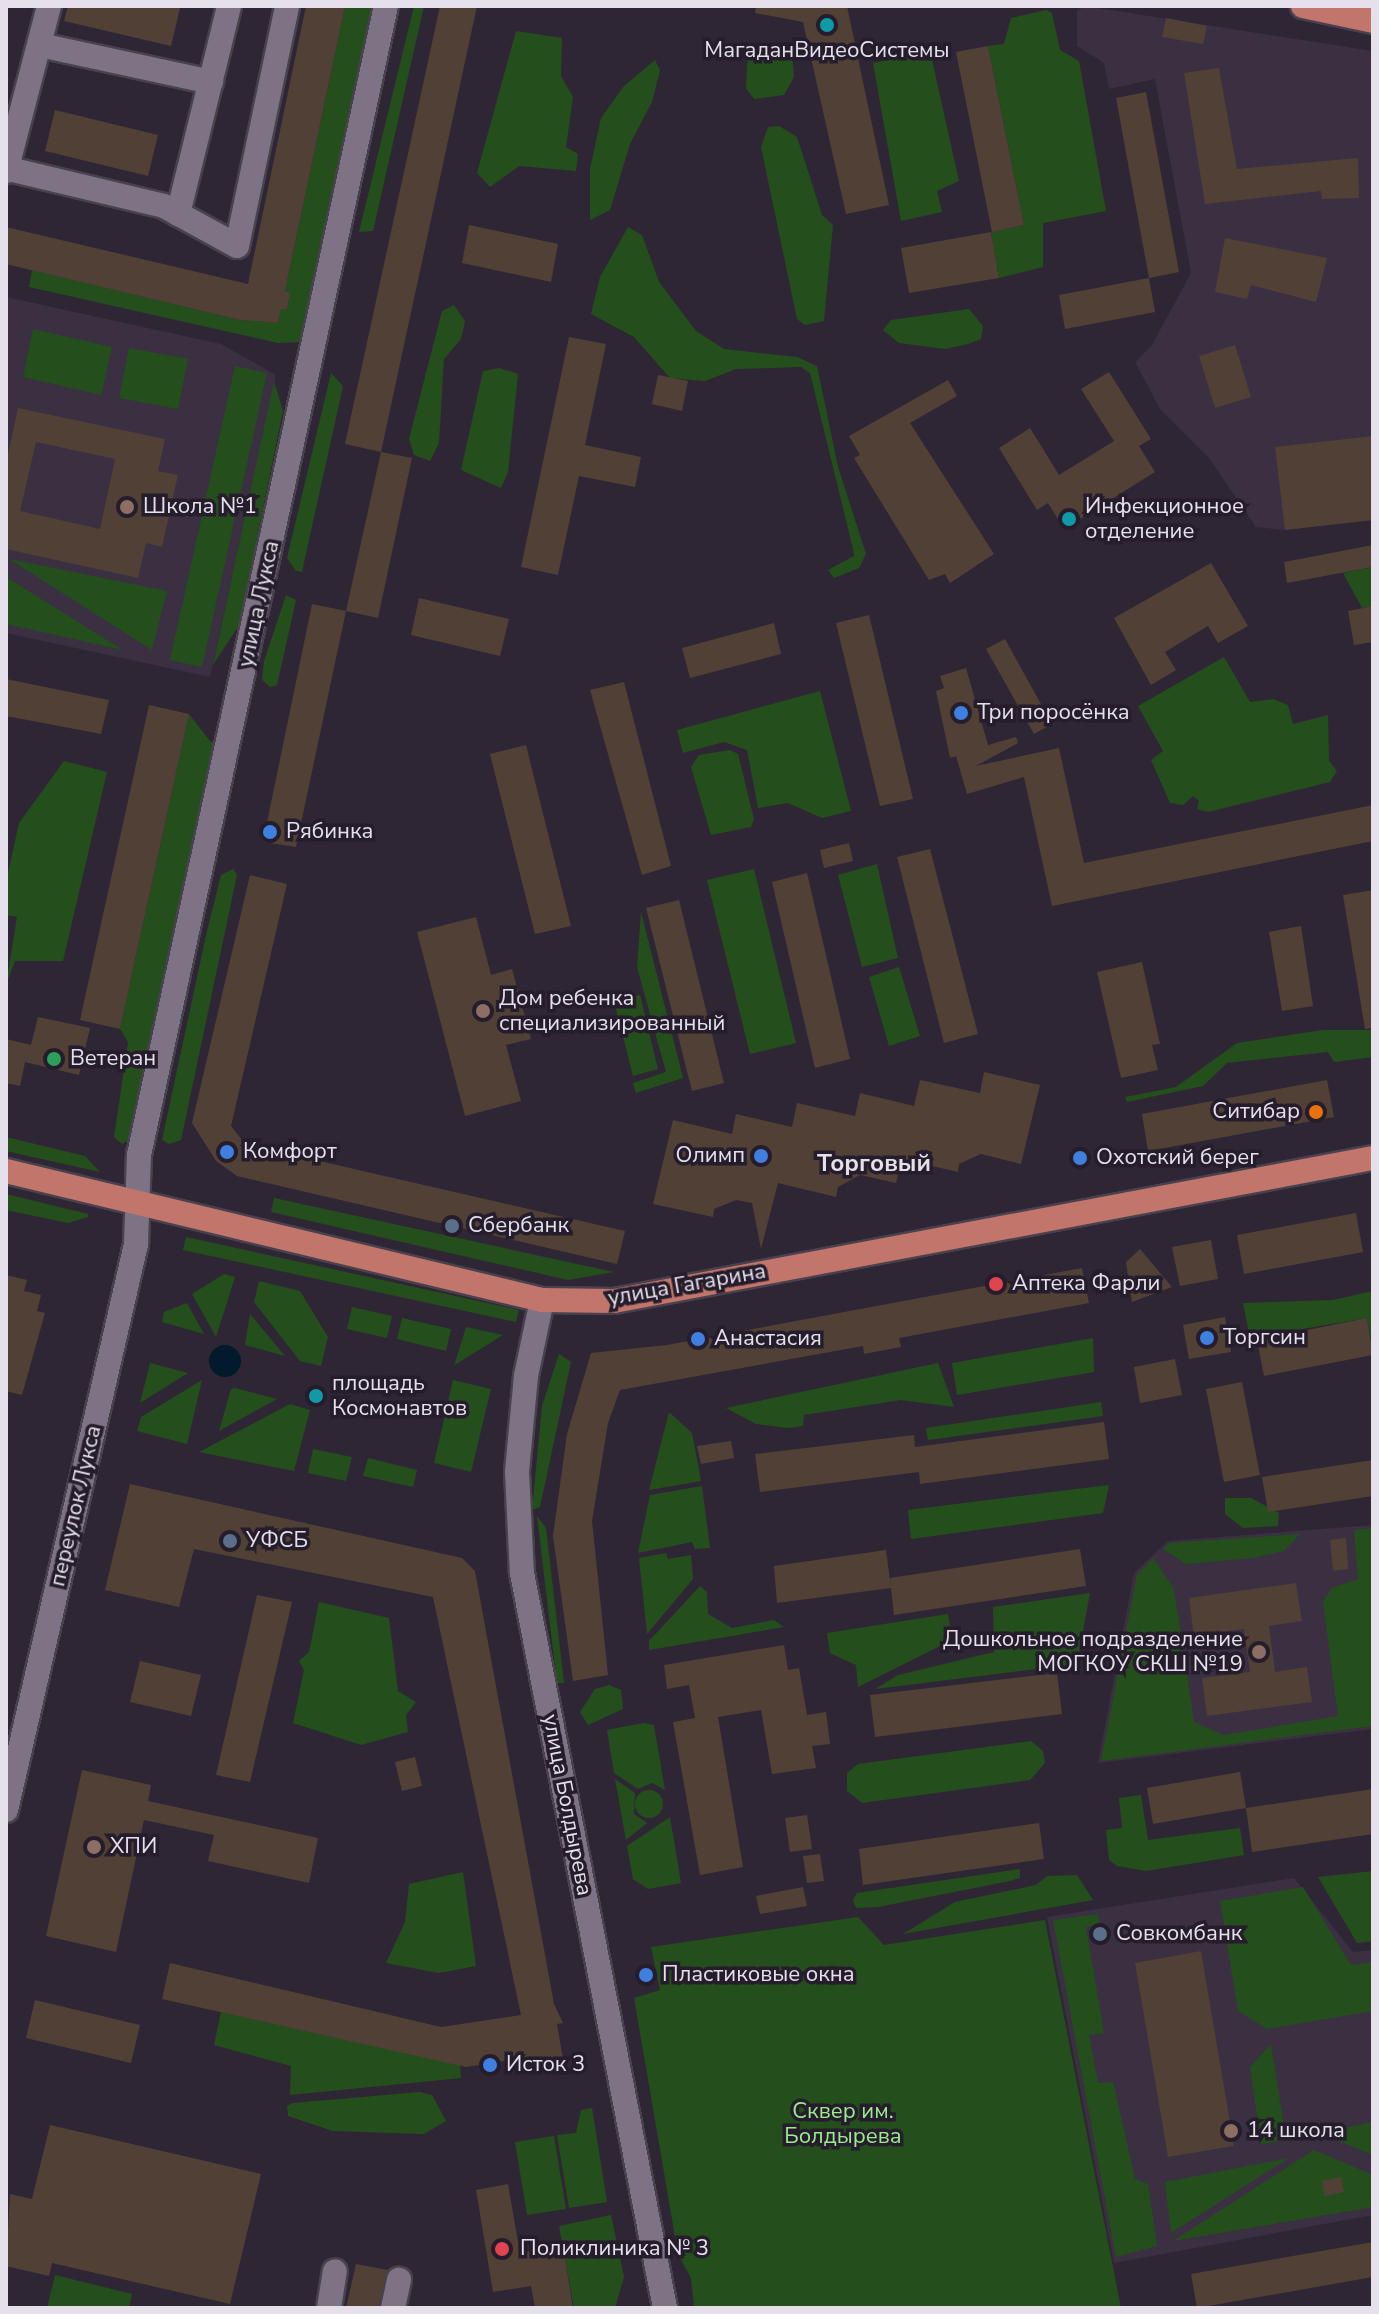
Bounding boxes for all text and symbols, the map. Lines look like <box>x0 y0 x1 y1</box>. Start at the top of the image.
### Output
marker: МагаданВидеоСистемы <box>818 16 836 34</box>
place label: МагаданВидеоСистемы <box>704 38 950 64</box>
place label: Инфекционное отделение <box>1085 493 1244 544</box>
place label: Школа №1 <box>143 494 257 520</box>
marker: Школа №1 <box>118 498 136 516</box>
marker: Инфекционное отделение <box>1060 510 1078 528</box>
street label: улица Лукса <box>233 538 285 670</box>
place label: Три поросёнка <box>977 700 1130 726</box>
marker: Три поросёнка <box>952 704 970 722</box>
place label: Рябинка <box>286 819 373 845</box>
marker: Рябинка <box>261 823 279 841</box>
place label: Дом ребенка специализированный <box>499 985 725 1036</box>
marker: Дом ребенка специализированный <box>474 1002 492 1020</box>
place label: Ветеран <box>70 1046 156 1072</box>
marker: Ветеран <box>45 1050 63 1068</box>
place label: Ситибар <box>1212 1099 1300 1125</box>
marker: Ситибар <box>1307 1103 1325 1121</box>
place label: Комфорт <box>243 1139 337 1165</box>
marker: Комфорт <box>218 1143 236 1161</box>
place label: Олимп <box>676 1143 745 1169</box>
place label: Охотский берег <box>1096 1145 1259 1171</box>
marker: Олимп <box>752 1147 770 1165</box>
marker: Охотский берег <box>1071 1149 1089 1167</box>
district label: Торговый <box>817 1150 931 1178</box>
place label: Сбербанк <box>468 1213 569 1239</box>
marker: Сбербанк <box>443 1217 461 1235</box>
street label: улица Гагарина <box>606 1258 768 1312</box>
place label: Аптека Фарли <box>1012 1271 1160 1297</box>
marker: Аптека Фарли <box>987 1275 1005 1293</box>
place label: Торгсин <box>1223 1325 1306 1351</box>
place label: Анастасия <box>714 1326 822 1352</box>
marker: Торгсин <box>1198 1329 1216 1347</box>
marker: Анастасия <box>689 1330 707 1348</box>
place label: площадь Космонавтов <box>332 1370 467 1422</box>
marker: площадь Космонавтов <box>307 1387 325 1405</box>
street label: переулок Лукса <box>45 1423 107 1589</box>
place label: УФСБ <box>246 1528 308 1554</box>
marker: УФСБ <box>221 1532 239 1550</box>
place label: Дошкольное подразделение МОГКОУ СКШ №19 <box>943 1626 1243 1678</box>
marker: Дошкольное подразделение МОГКОУ СКШ №19 <box>1250 1643 1268 1661</box>
street label: улица Болдырева <box>536 1712 598 1898</box>
place label: ХПИ <box>110 1834 157 1860</box>
marker: ХПИ <box>85 1838 103 1856</box>
place label: Совкомбанк <box>1116 1921 1242 1947</box>
marker: Совкомбанк <box>1091 1925 1109 1943</box>
place label: Пластиковые окна <box>662 1962 855 1988</box>
marker: Пластиковые окна <box>637 1966 655 1984</box>
place label: Исток 3 <box>506 2052 585 2078</box>
marker: Исток 3 <box>481 2056 499 2074</box>
park label: Сквер им. Болдырева <box>784 2098 902 2150</box>
place label: 14 школа <box>1247 2118 1345 2144</box>
marker: 14 школа <box>1222 2122 1240 2140</box>
place label: Поликлиника № 3 <box>520 2236 709 2262</box>
marker: Поликлиника № 3 <box>491 2238 513 2260</box>

